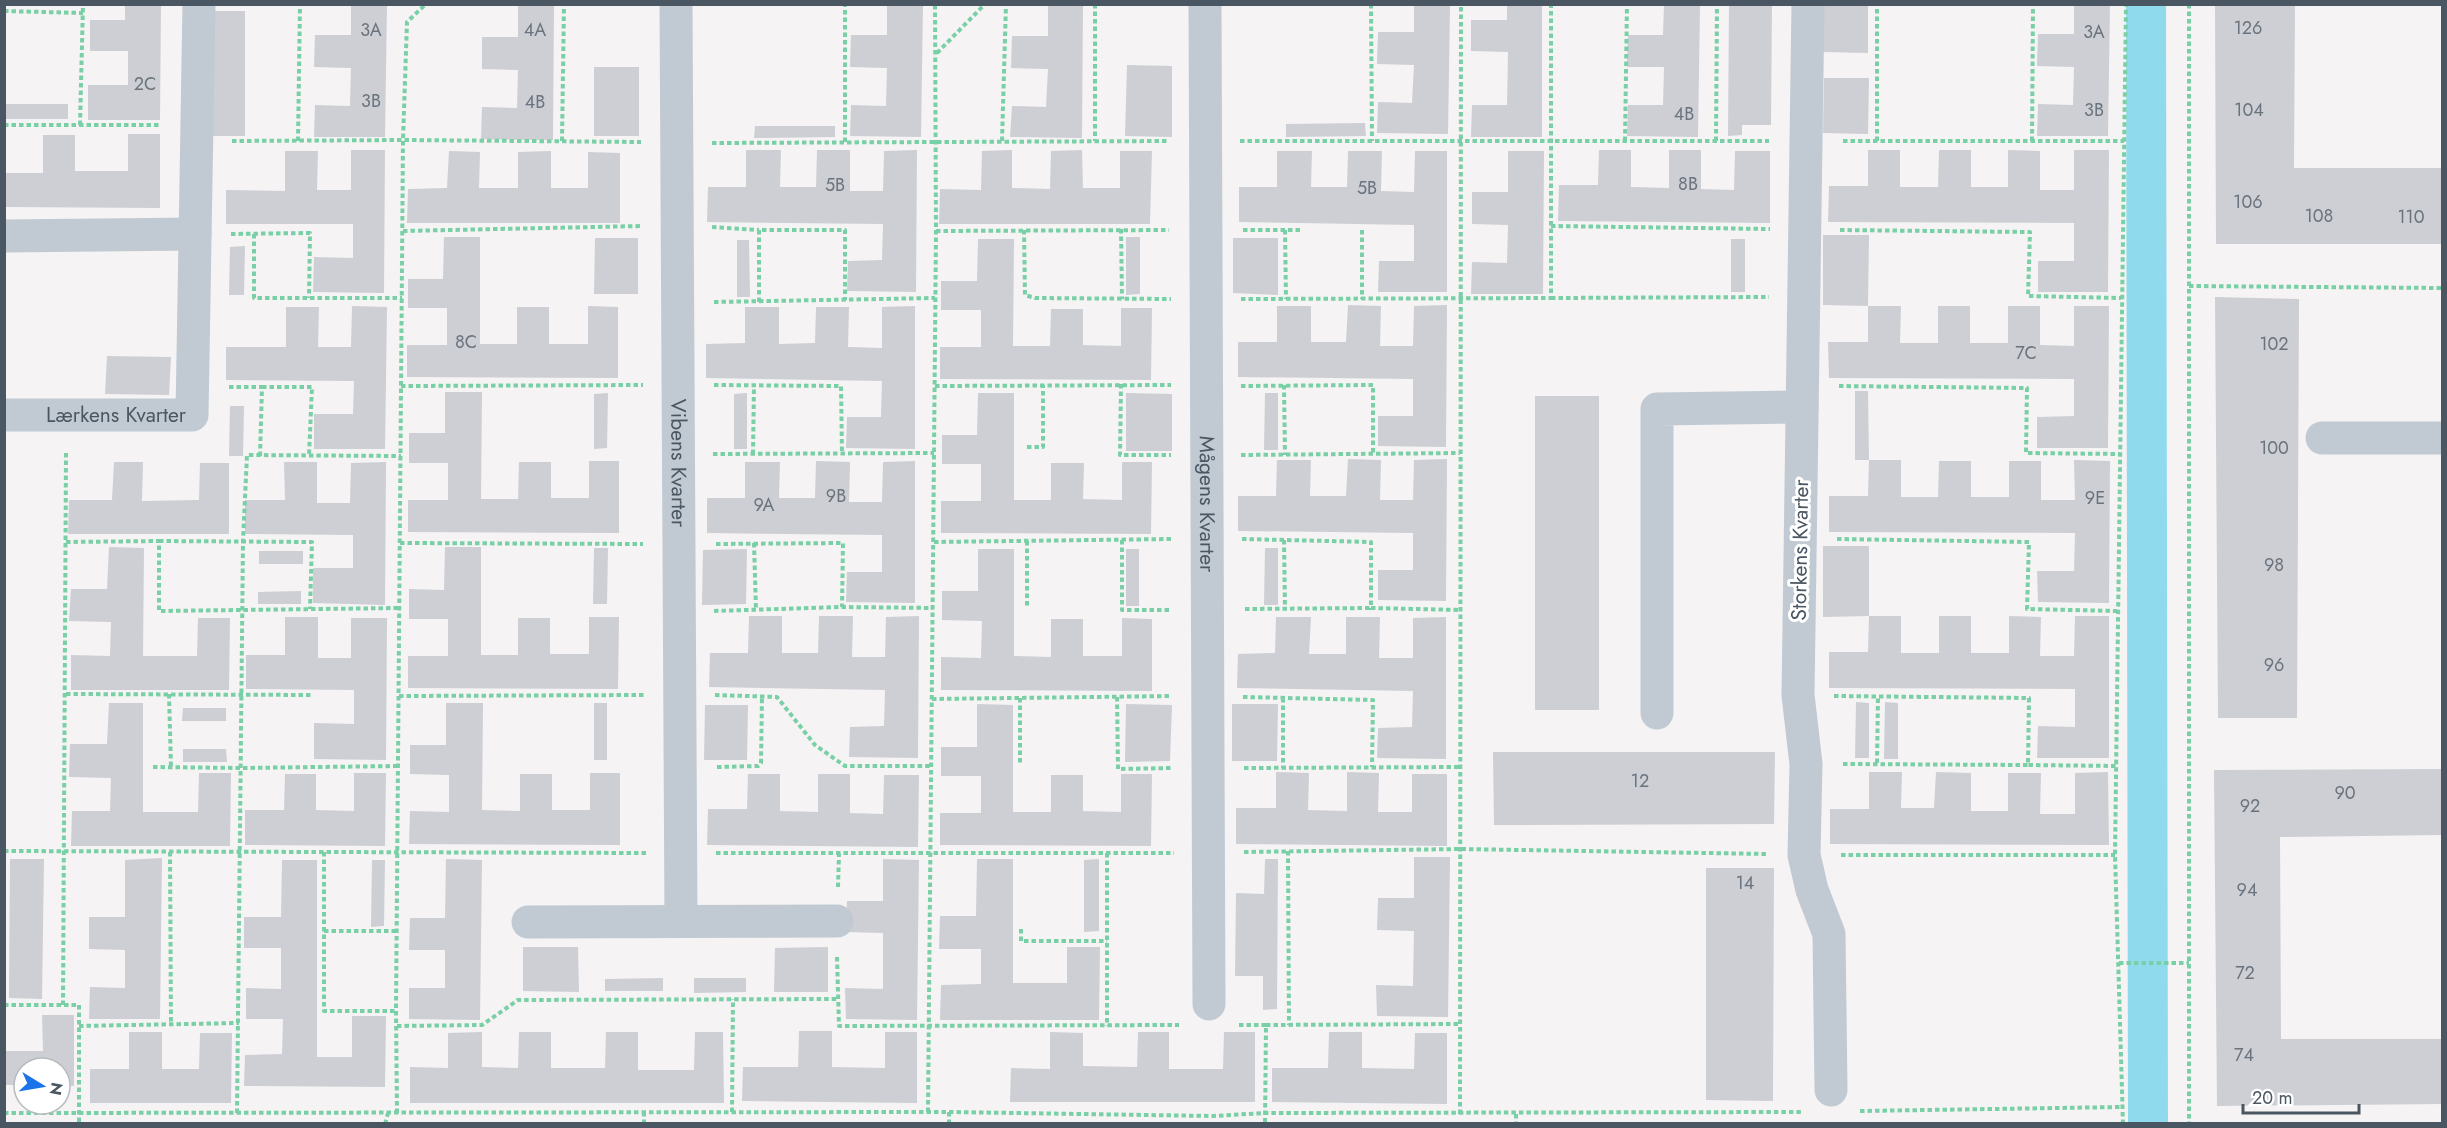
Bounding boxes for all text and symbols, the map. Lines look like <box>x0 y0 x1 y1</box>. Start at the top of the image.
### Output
house number: 126 <box>2234 15 2262 41</box>
house number: 3A <box>360 17 382 43</box>
house number: 4A <box>524 17 546 43</box>
house number: 3A <box>2083 19 2105 45</box>
house number: 2C <box>134 71 156 97</box>
house number: 3B <box>361 88 381 114</box>
house number: 4B <box>525 89 545 115</box>
house number: 3B <box>2084 97 2104 123</box>
house number: 104 <box>2234 97 2264 123</box>
house number: 4B <box>1674 101 1694 127</box>
house number: 8B <box>1678 171 1698 197</box>
house number: 5B <box>825 172 845 198</box>
house number: 5B <box>1357 175 1377 201</box>
house number: 106 <box>2233 189 2263 215</box>
house number: 108 <box>2305 203 2333 229</box>
house number: 110 <box>2398 204 2425 230</box>
house number: 8C <box>455 329 477 355</box>
house number: 102 <box>2259 331 2289 357</box>
house number: 7C <box>2015 340 2037 366</box>
street label: Vibens Kvarter <box>663 399 694 528</box>
street label: Lærkens Kvarter <box>46 400 187 430</box>
house number: 100 <box>2259 435 2289 461</box>
street label: Mågens Kvarter <box>1192 436 1222 573</box>
street label: Storkens Kvarter <box>1784 478 1816 621</box>
house number: 9B <box>826 483 846 509</box>
house number: 9E <box>2085 485 2105 511</box>
house number: 9A <box>754 492 775 518</box>
house number: 98 <box>2264 552 2284 578</box>
house number: 96 <box>2264 652 2284 678</box>
house number: 12 <box>1631 768 1649 794</box>
house number: 90 <box>2334 780 2356 806</box>
house number: 92 <box>2240 793 2260 819</box>
house number: 14 <box>1736 870 1754 896</box>
house number: 94 <box>2237 877 2257 903</box>
house number: 72 <box>2235 960 2255 986</box>
house number: 74 <box>2234 1042 2254 1068</box>
north arrow <box>12 1056 72 1116</box>
scale bar <box>2243 1077 2358 1115</box>
text: N <box>44 1080 69 1097</box>
text: 20 m <box>2252 1085 2292 1111</box>

